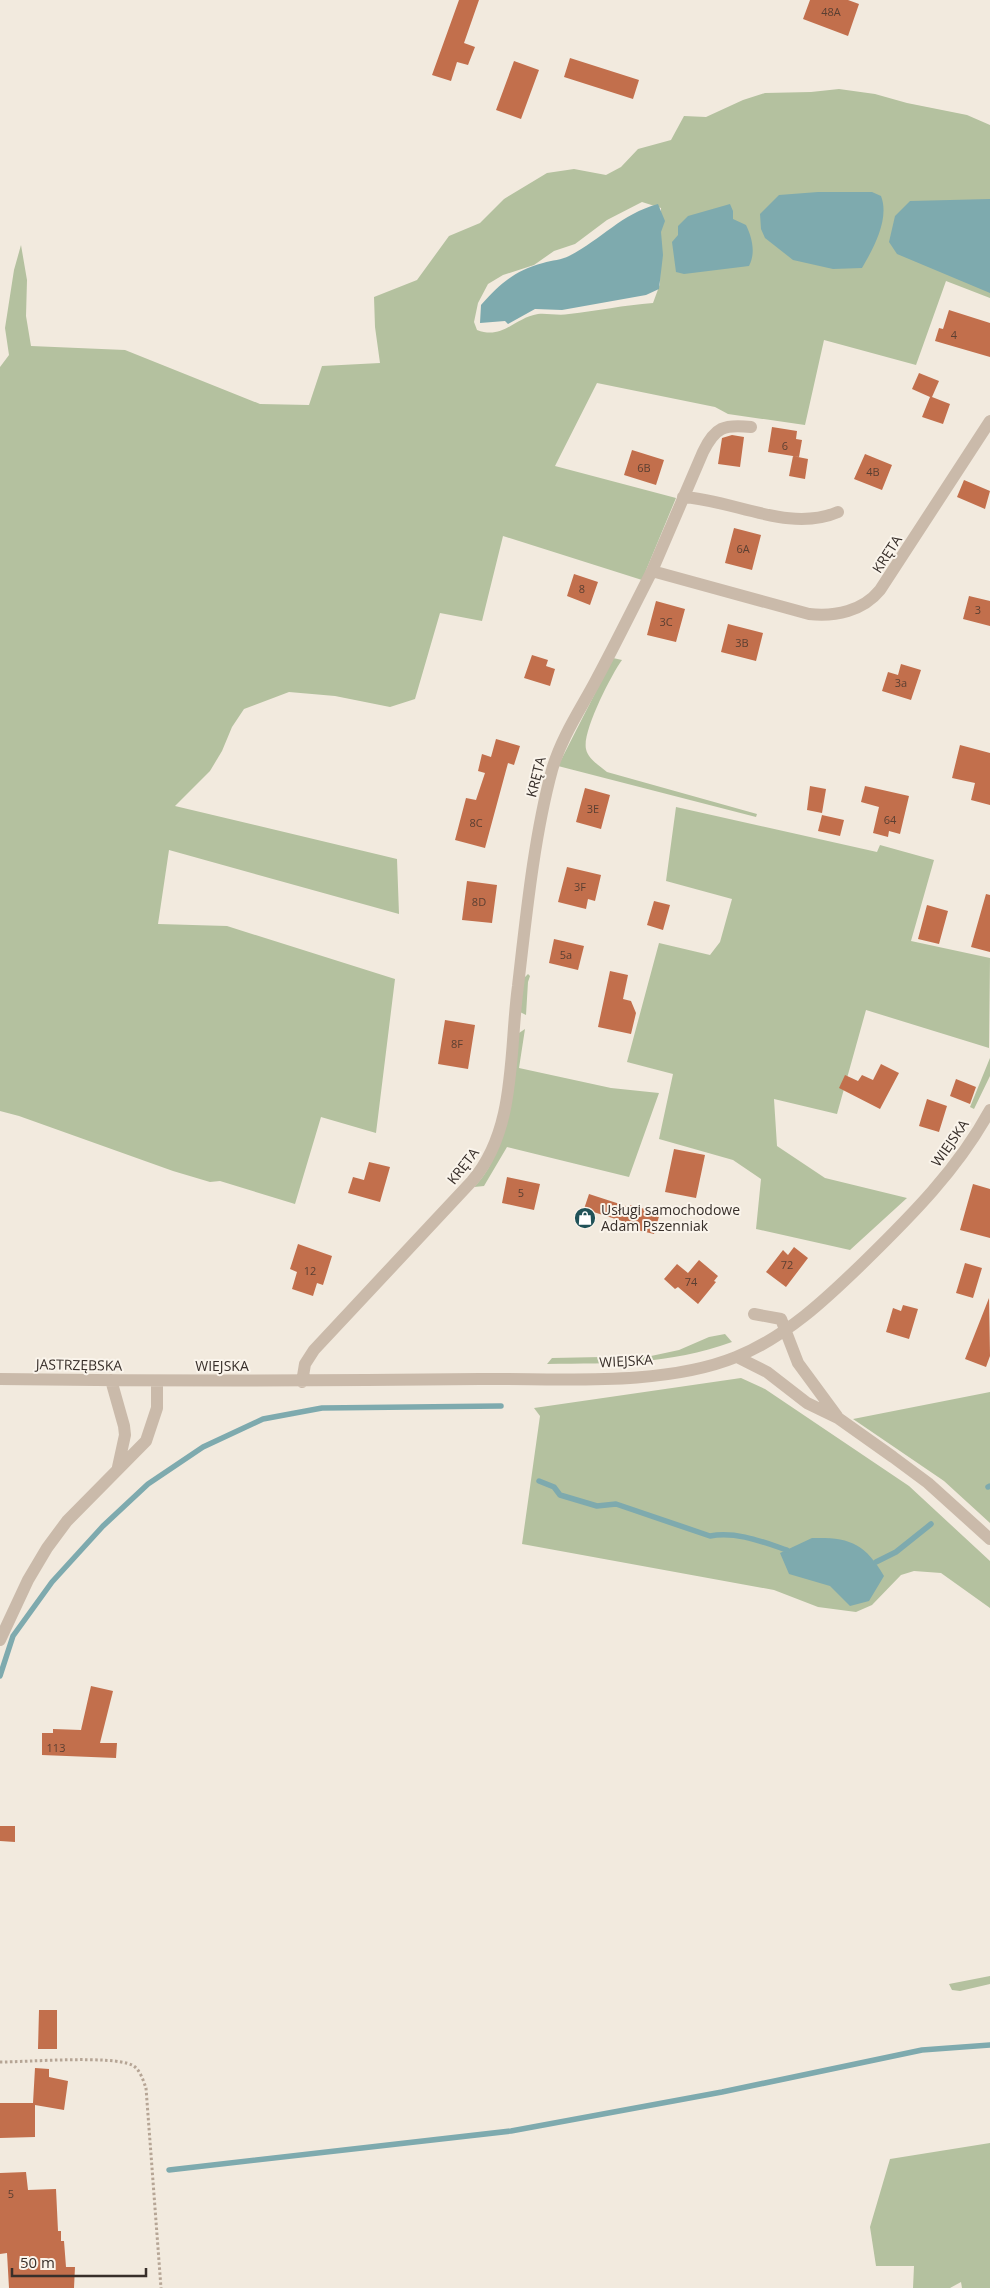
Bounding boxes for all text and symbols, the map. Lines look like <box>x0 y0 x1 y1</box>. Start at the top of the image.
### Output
house number: 48A <box>821 4 841 19</box>
house number: 4 <box>951 327 958 342</box>
house number: 6 <box>782 438 788 453</box>
house number: 6B <box>637 460 651 475</box>
house number: 4B <box>866 464 880 479</box>
street label: KRĘTA <box>867 531 906 576</box>
house number: 6A <box>736 541 750 556</box>
house number: 8 <box>579 581 585 596</box>
house number: 3 <box>975 602 981 617</box>
house number: 3C <box>659 614 673 629</box>
house number: 3B <box>735 635 749 650</box>
house number: 3a <box>895 675 907 690</box>
street label: KRĘTA <box>521 754 550 799</box>
house number: 3E <box>587 801 599 816</box>
house number: 64 <box>884 812 897 827</box>
house number: 8C <box>469 815 483 830</box>
house number: 3F <box>574 879 586 894</box>
house number: 8D <box>472 894 486 909</box>
house number: 5a <box>560 947 572 962</box>
house number: 8F <box>451 1036 463 1051</box>
street label: WIEJSKA <box>926 1115 973 1170</box>
street label: KRĘTA <box>442 1143 483 1188</box>
house number: 5 <box>518 1185 524 1200</box>
place label: Usługi samochodowe Adam Pszenniak <box>601 1200 740 1235</box>
shop icon: Usługi samochodowe Adam Pszenniak <box>573 1206 597 1230</box>
house number: 72 <box>781 1257 793 1272</box>
house number: 12 <box>304 1263 316 1278</box>
house number: 74 <box>685 1274 698 1289</box>
street label: WIEJSKA <box>599 1350 653 1371</box>
street label: JASTRZĘBSKA <box>34 1354 123 1375</box>
street label: WIEJSKA <box>195 1356 249 1375</box>
house number: 113 <box>47 1740 65 1755</box>
house number: 5 <box>8 2186 14 2201</box>
scale bar <box>12 2246 146 2278</box>
text: 50 m <box>20 2252 55 2272</box>

